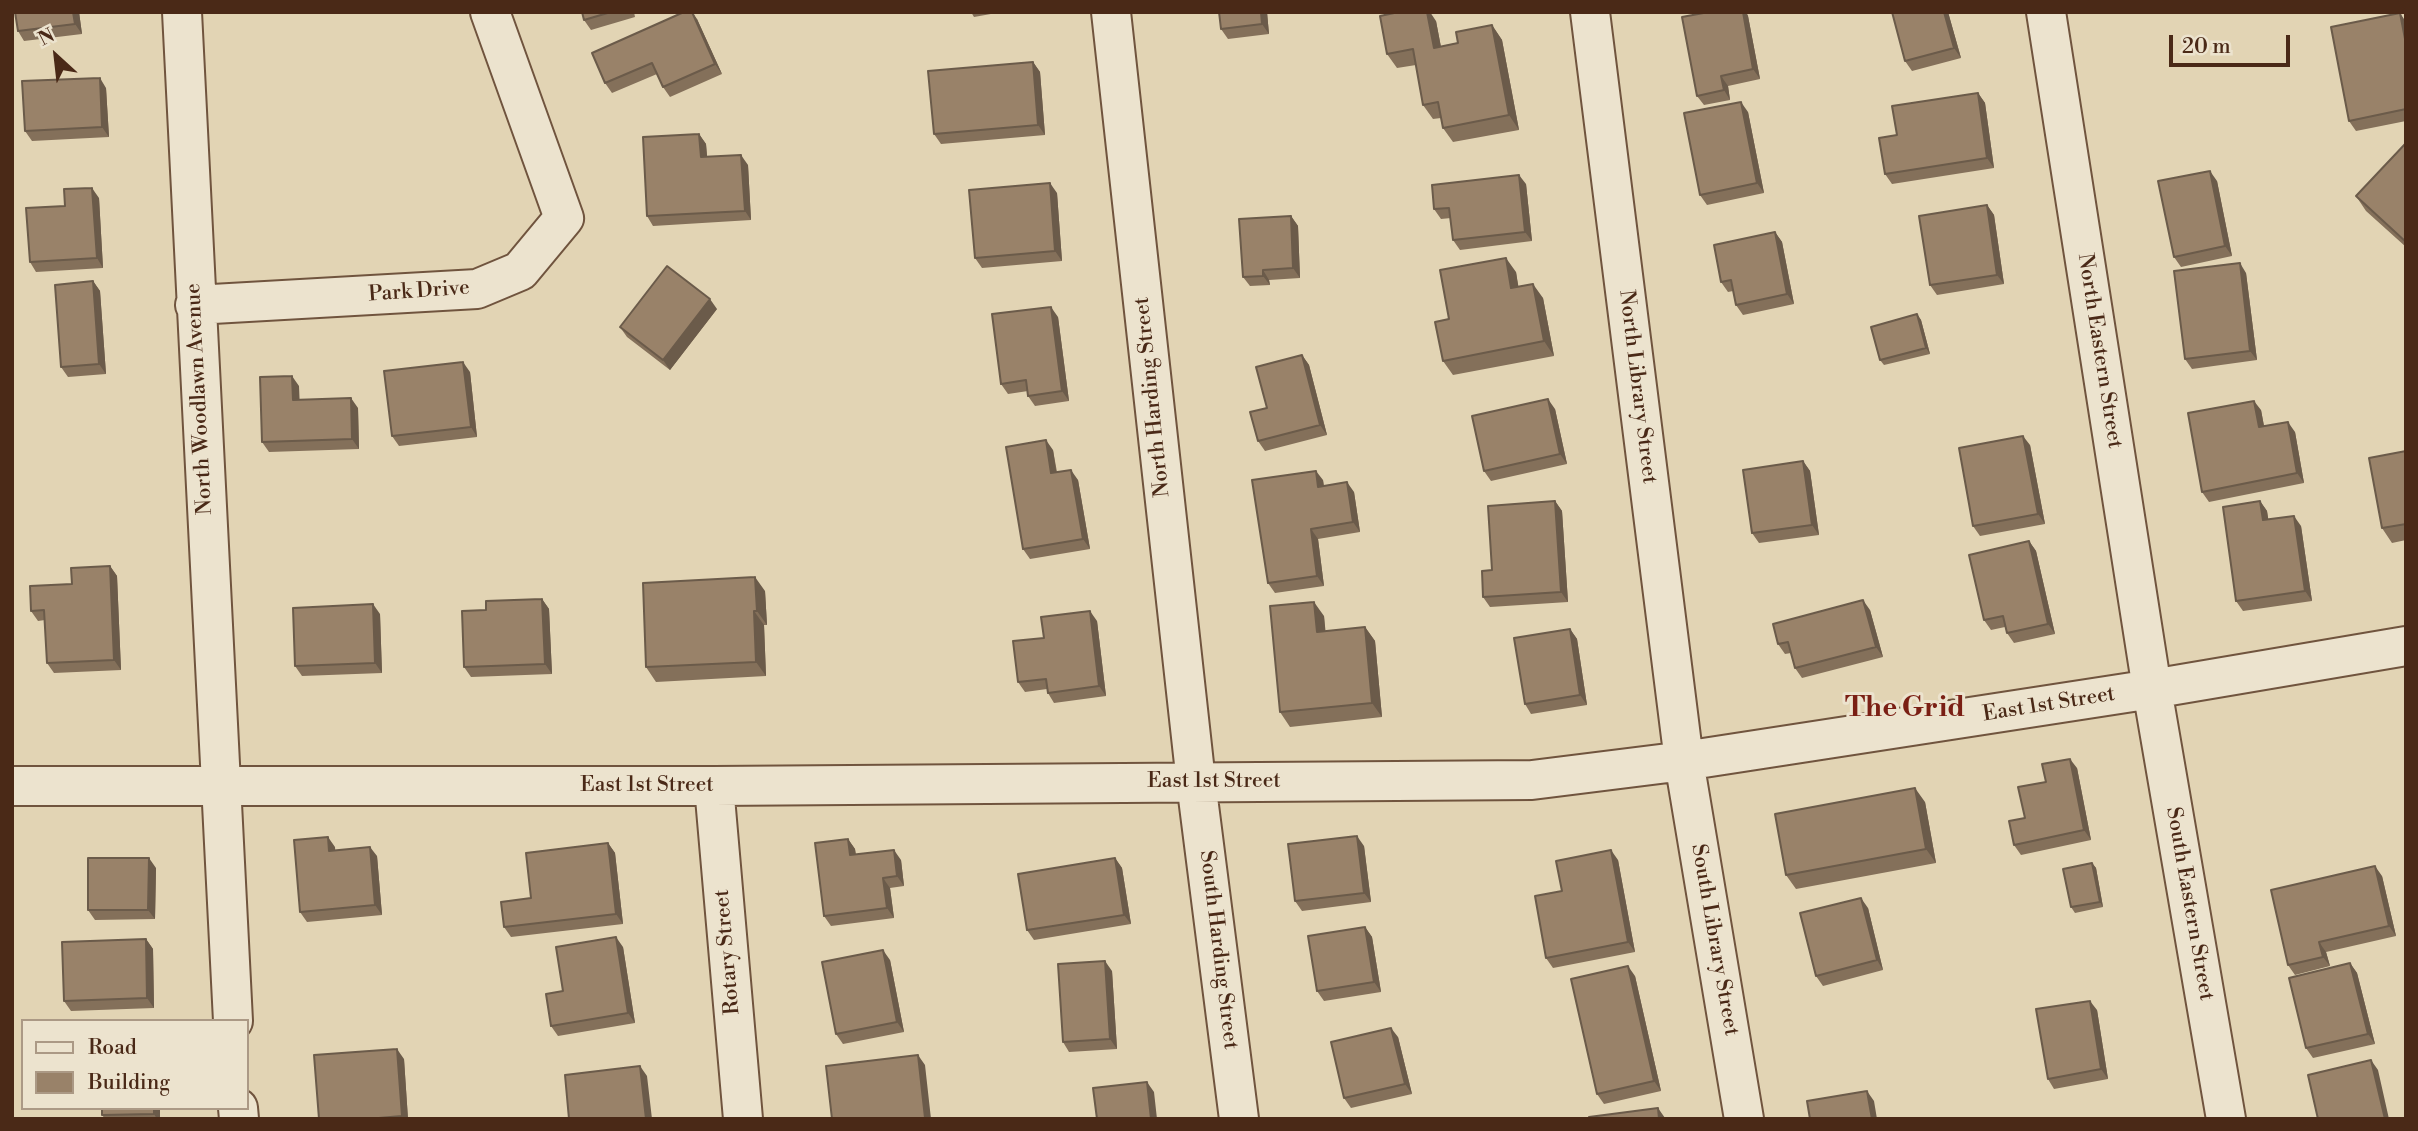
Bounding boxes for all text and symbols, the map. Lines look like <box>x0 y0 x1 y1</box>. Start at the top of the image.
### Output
north arrow <box>21 21 91 91</box>
scale bar <box>2173 21 2294 65</box>
text: N <box>34 23 59 51</box>
text: 20 m <box>2182 34 2231 60</box>
street label: North Eastern Street <box>2071 252 2127 450</box>
street label: Park Drive <box>368 276 470 308</box>
street label: North Woodlawn Avenue <box>181 283 219 515</box>
street label: North Library Street <box>1613 289 1661 485</box>
street label: North Harding Street <box>1130 296 1176 498</box>
street label: East 1st Street <box>1981 682 2117 728</box>
district label: The Grid <box>1845 692 1965 726</box>
street label: East 1st Street <box>1147 769 1281 795</box>
street label: East 1st Street <box>580 773 714 799</box>
street label: South Eastern Street <box>2160 805 2218 1003</box>
street label: South Library Street <box>1685 842 1743 1038</box>
street label: South Harding Street <box>1193 849 1243 1051</box>
street label: Rotary Street <box>710 888 746 1016</box>
legend <box>21 1019 248 1110</box>
text: Road <box>88 1035 137 1061</box>
text: Building <box>88 1070 170 1096</box>

